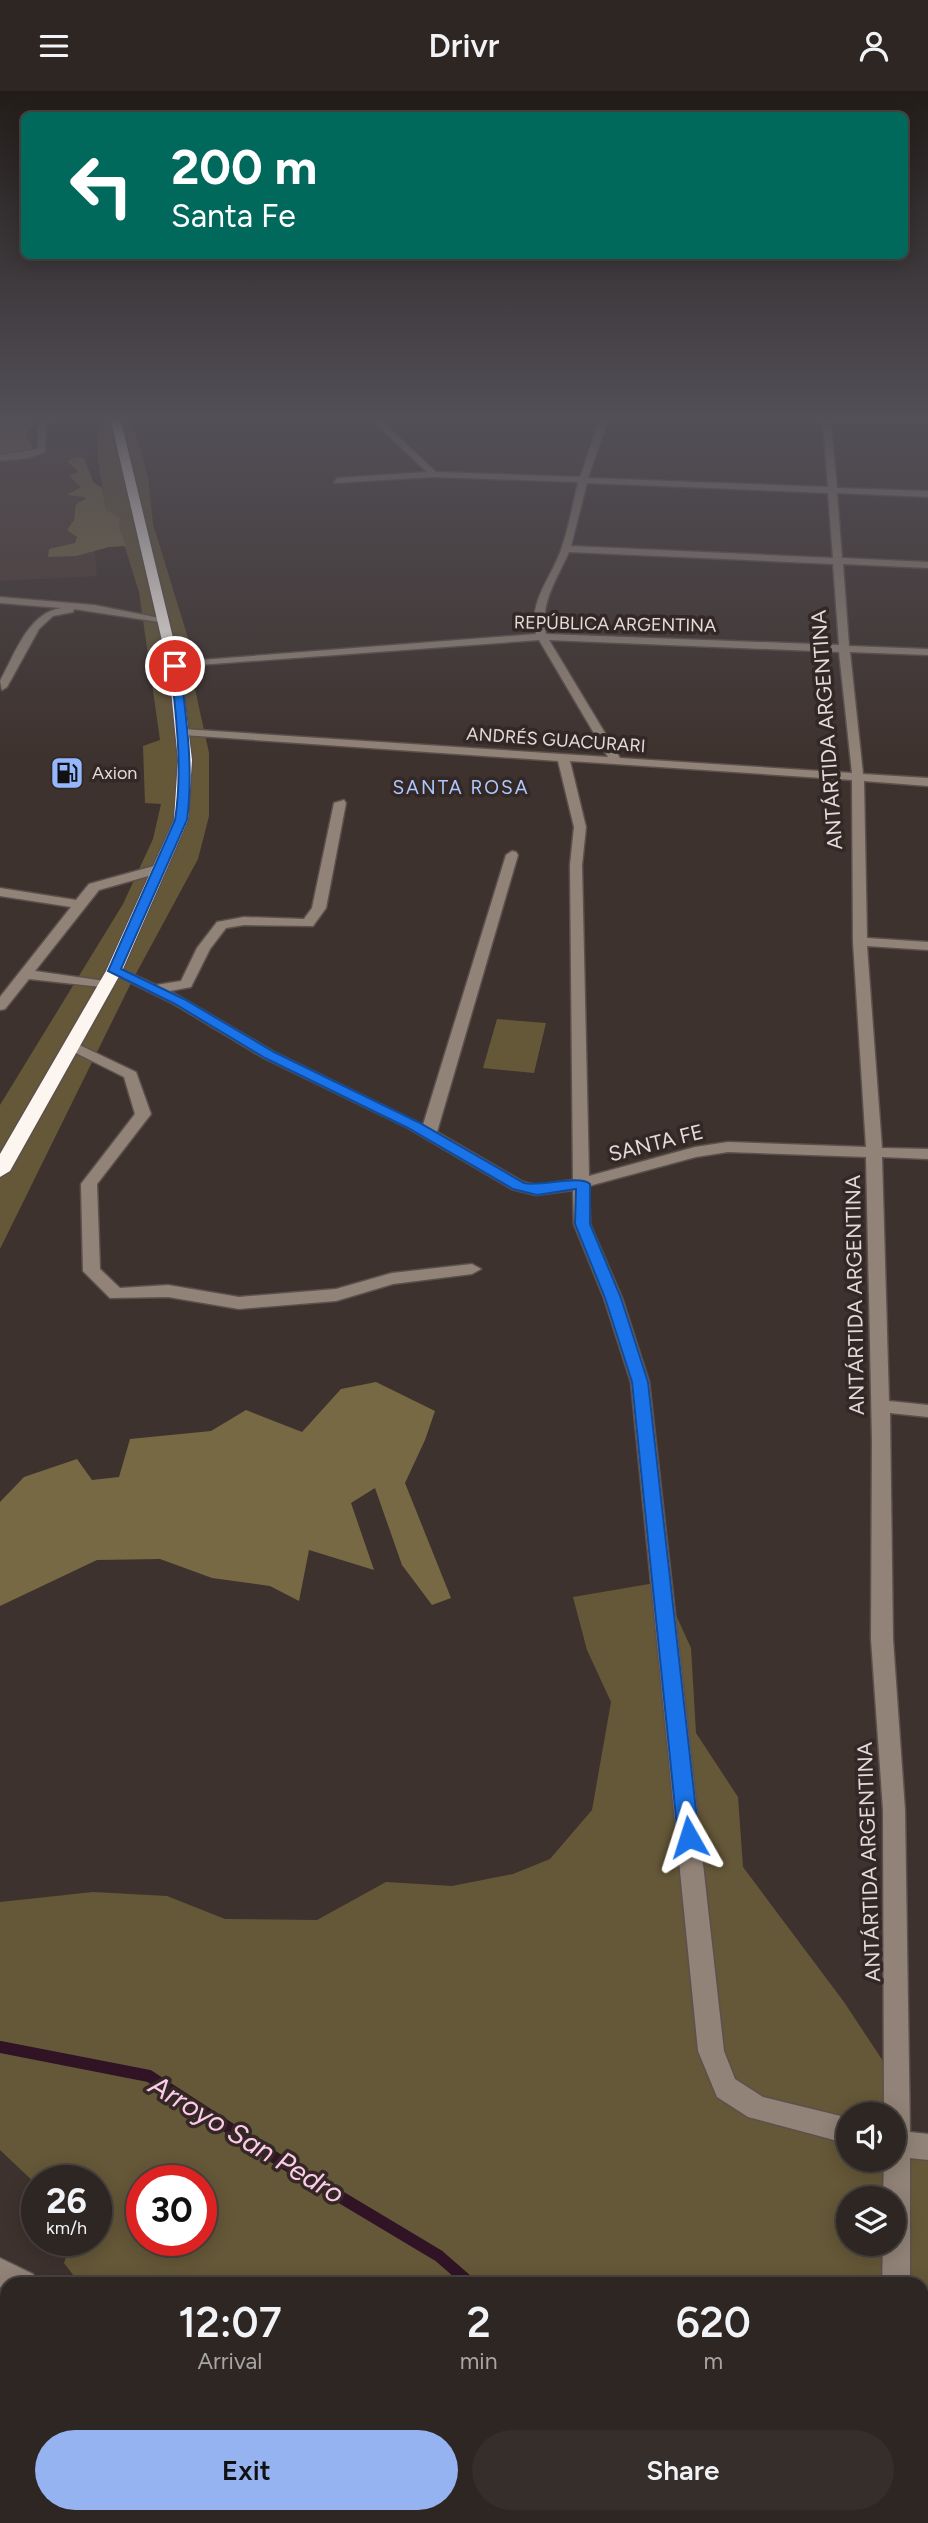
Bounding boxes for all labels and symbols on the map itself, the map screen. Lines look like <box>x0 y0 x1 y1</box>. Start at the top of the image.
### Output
street label: ANTÁRTIDA ARGENTINA <box>806 609 847 851</box>
street label: REPÚBLICA ARGENTINA <box>514 611 716 637</box>
pin <box>145 636 205 696</box>
street label: ANDRÉS GUACURARI <box>466 723 646 757</box>
fuel station icon: Axion <box>48 754 86 792</box>
place label: Axion <box>92 762 137 784</box>
district label: SANTA ROSA <box>392 776 530 799</box>
street label: SANTA FE <box>606 1119 706 1166</box>
street label: ANTÁRTIDA ARGENTINA <box>840 1175 869 1415</box>
street label: ANTÁRTIDA ARGENTINA <box>852 1742 885 1983</box>
position arrow <box>652 1800 726 1874</box>
water label: Arroyo San Pedro <box>143 2067 351 2211</box>
speed limit sign: 30 <box>126 2165 217 2256</box>

